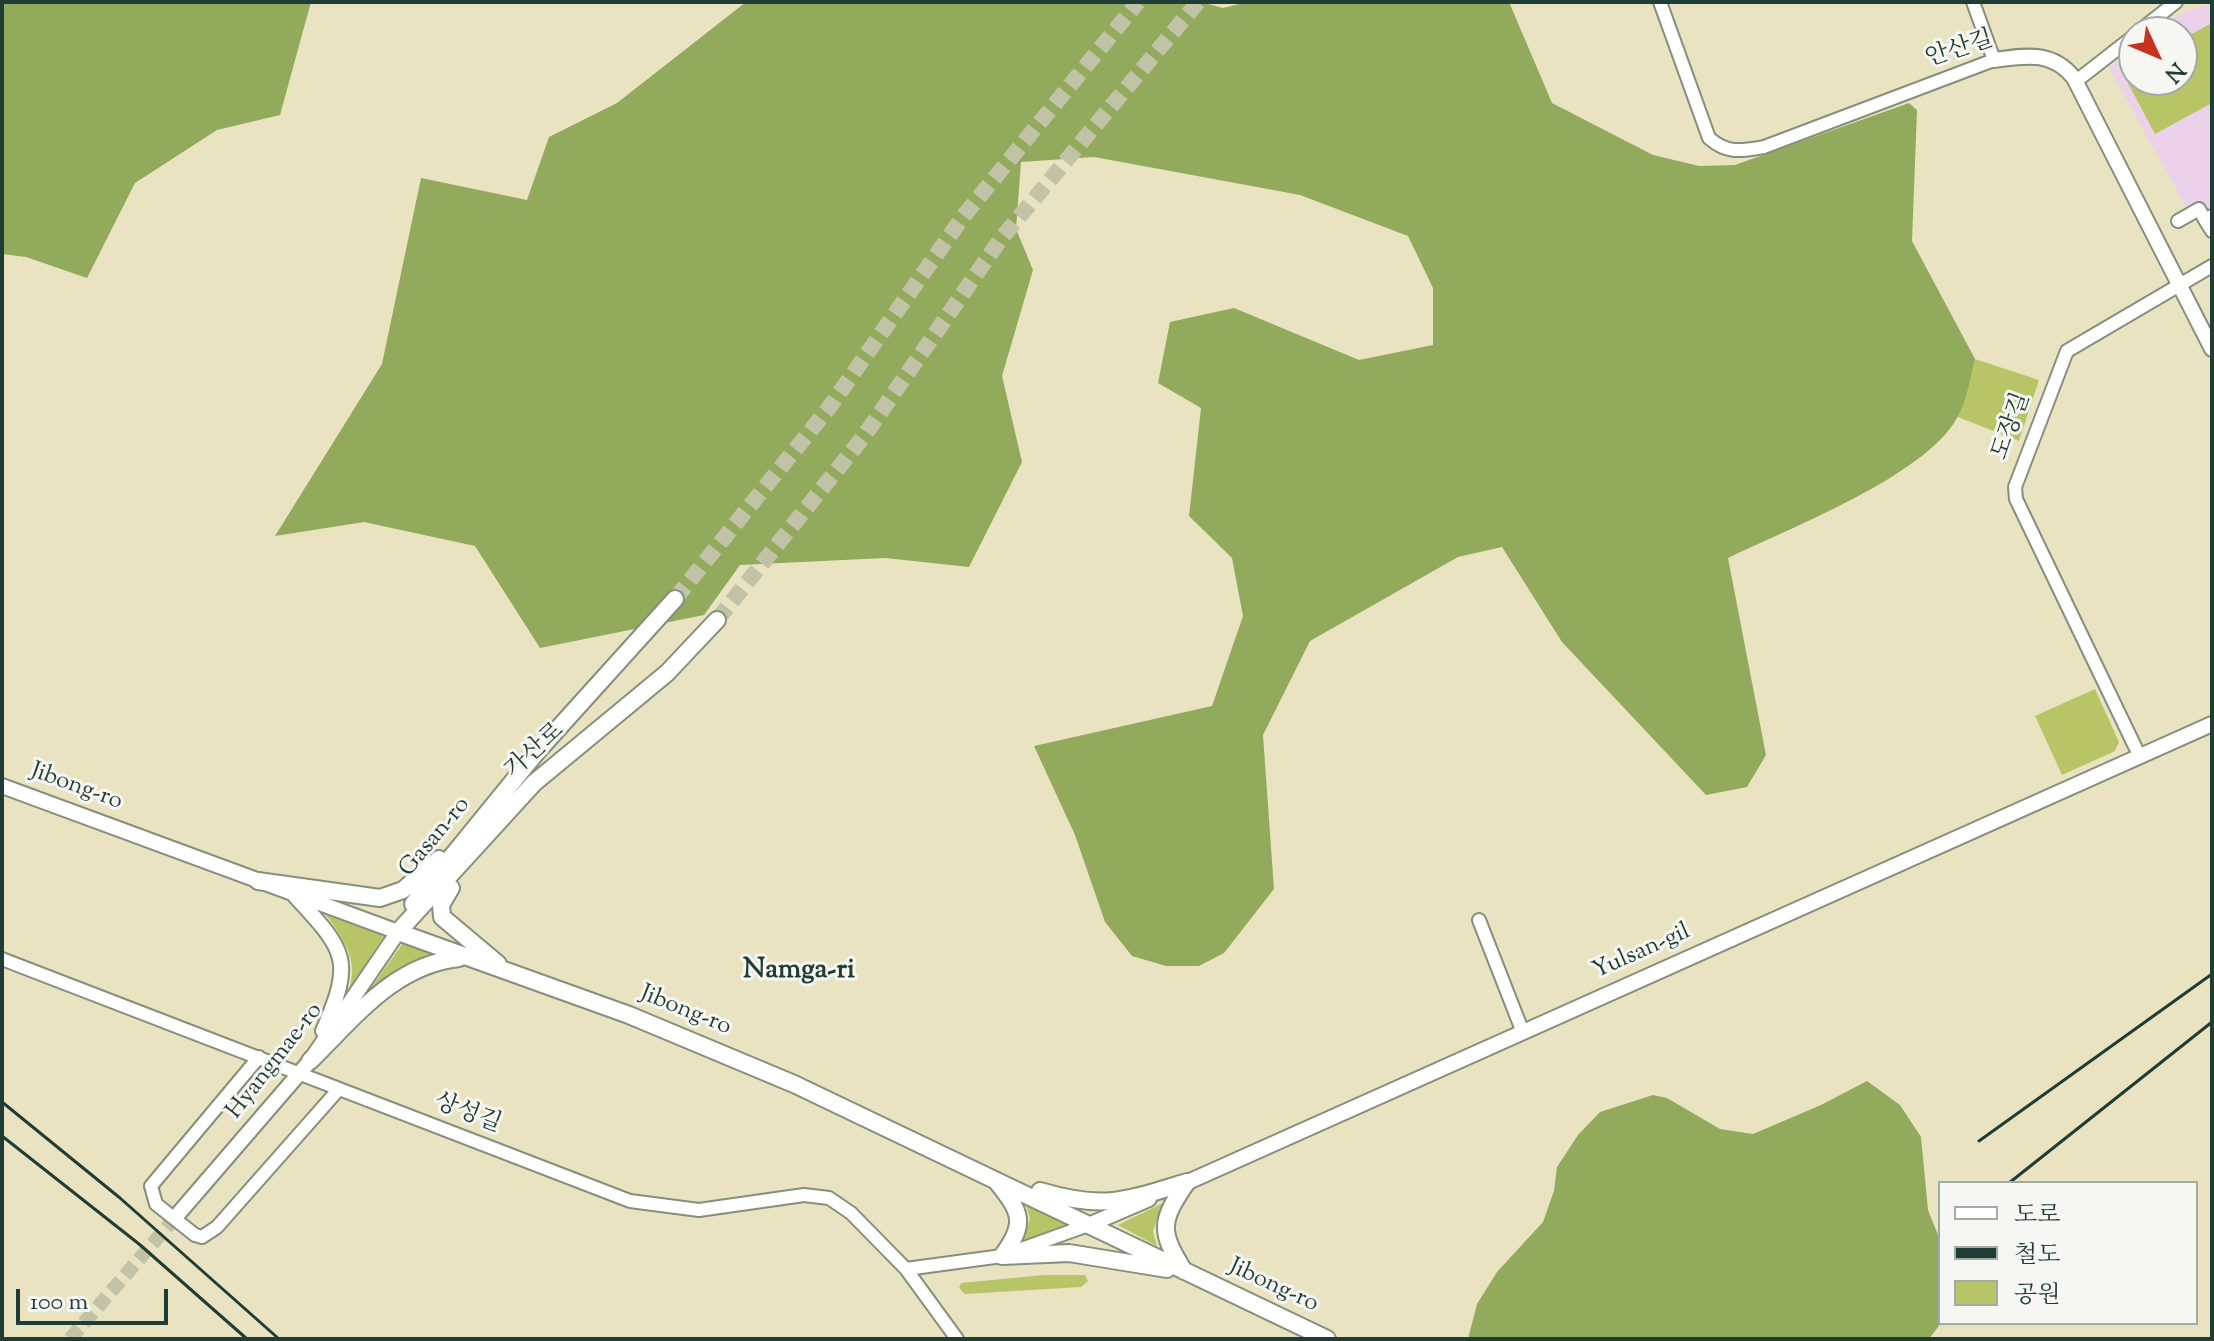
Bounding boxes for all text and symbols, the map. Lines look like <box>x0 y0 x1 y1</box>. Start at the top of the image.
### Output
north arrow <box>2118 16 2198 96</box>
street label: 안산길 <box>1922 27 1998 75</box>
text: N <box>2156 54 2191 89</box>
street label: 도장길 <box>1988 389 2038 465</box>
street label: 가산로 <box>501 718 571 786</box>
street label: Jibong-ro <box>26 758 126 818</box>
street label: Gasan-ro <box>394 792 478 884</box>
street label: Yulsan-gil <box>1589 919 1695 987</box>
district label: Namga-ri <box>743 955 855 989</box>
street label: Jibong-ro <box>635 981 735 1043</box>
street label: Hyangmae-ro <box>222 998 330 1126</box>
street label: 상성길 <box>429 1089 505 1141</box>
legend <box>1938 1181 2198 1325</box>
text: 도로 <box>2014 1199 2060 1233</box>
text: 철도 <box>2014 1239 2060 1273</box>
street label: Jibong-ro <box>1224 1254 1322 1320</box>
scale bar <box>20 1273 172 1323</box>
text: 공원 <box>2014 1279 2060 1313</box>
text: 100 m <box>30 1286 88 1320</box>

